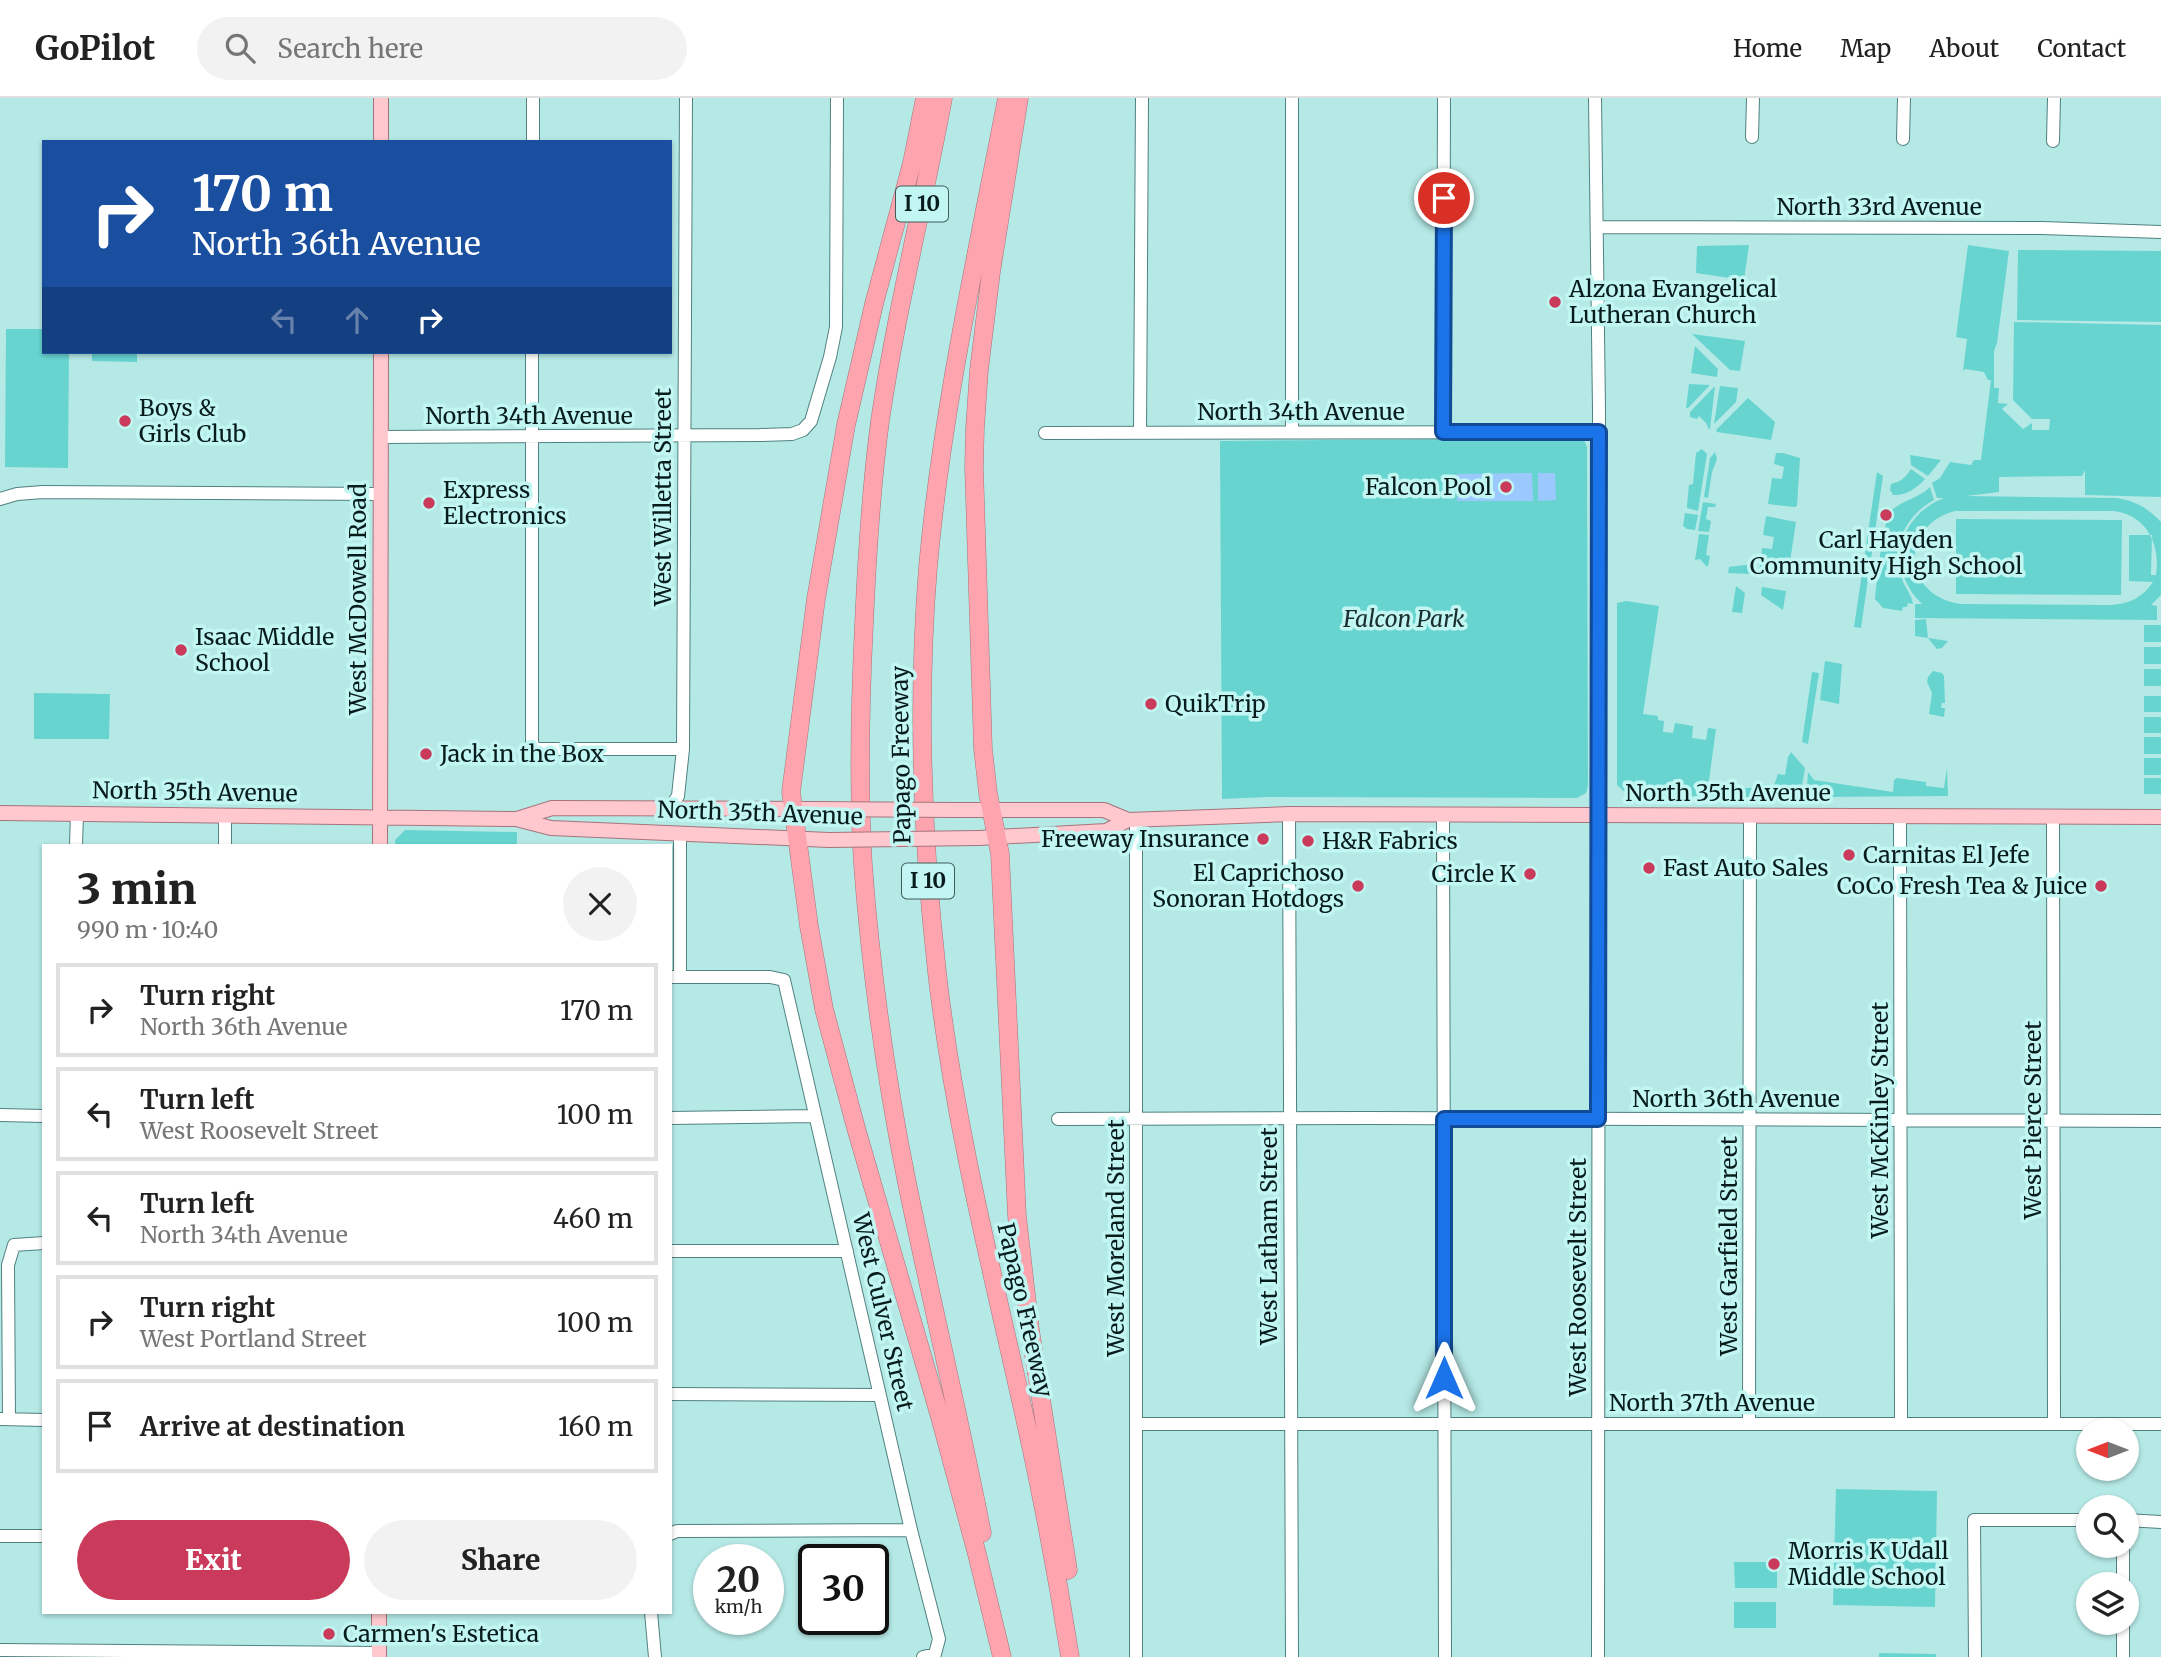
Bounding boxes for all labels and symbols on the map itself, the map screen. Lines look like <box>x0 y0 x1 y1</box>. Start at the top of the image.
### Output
pin <box>1414 168 1474 228</box>
road number: I 10 <box>896 186 948 222</box>
street label: North 33rd Avenue <box>1776 192 1982 221</box>
place label: Alzona Evangelical Lutheran Church <box>1568 274 1777 329</box>
marker: Alzona Evangelical Lutheran Church <box>1547 294 1563 310</box>
street label: West Willetta Street <box>648 388 677 607</box>
place label: Boys & Girls Club <box>139 393 246 448</box>
street label: North 34th Avenue <box>1197 397 1405 426</box>
street label: North 34th Avenue <box>425 401 633 430</box>
marker: Boys & Girls Club <box>117 413 133 429</box>
place label: Falcon Pool <box>1365 472 1492 501</box>
place label: Express Electronics <box>443 475 567 530</box>
marker: Falcon Pool <box>1498 479 1514 495</box>
street label: West McDowell Road <box>343 483 372 716</box>
marker: Express Electronics <box>421 495 437 511</box>
marker: Carl Hayden Community High School <box>1878 507 1894 523</box>
place label: Carl Hayden Community High School <box>1750 525 2022 580</box>
park label: Falcon Park <box>1342 604 1465 633</box>
place label: Isaac Middle School <box>195 622 334 677</box>
marker: Isaac Middle School <box>173 642 189 658</box>
street label: Papago Freeway <box>884 665 917 844</box>
place label: QuikTrip <box>1165 689 1266 718</box>
marker: QuikTrip <box>1143 696 1159 712</box>
place label: Jack in the Box <box>439 739 604 768</box>
marker: Jack in the Box <box>418 746 434 762</box>
street label: North 35th Avenue <box>92 775 298 808</box>
street label: North 35th Avenue <box>1625 778 1831 807</box>
street label: North 35th Avenue <box>657 794 863 831</box>
place label: Freeway Insurance <box>1041 824 1249 853</box>
place label: H&R Fabrics <box>1322 826 1458 855</box>
marker: Freeway Insurance <box>1255 831 1271 847</box>
marker: H&R Fabrics <box>1300 833 1316 849</box>
place label: Carnitas El Jefe <box>1863 840 2029 869</box>
marker: Carnitas El Jefe <box>1841 847 1857 863</box>
place label: Fast Auto Sales <box>1663 853 1829 882</box>
place label: El Caprichoso Sonoran Hotdogs <box>1152 858 1344 913</box>
place label: Circle K <box>1432 859 1516 888</box>
marker: Fast Auto Sales <box>1641 860 1657 876</box>
road number: I 10 <box>902 864 954 898</box>
marker: Circle K <box>1522 866 1538 882</box>
place label: CoCo Fresh Tea & Juice <box>1837 871 2087 900</box>
marker: El Caprichoso Sonoran Hotdogs <box>1350 878 1366 894</box>
marker: CoCo Fresh Tea & Juice <box>2093 878 2109 894</box>
street label: West McKinley Street <box>1865 1002 1894 1239</box>
street label: West Pierce Street <box>2018 1021 2047 1220</box>
street label: North 36th Avenue <box>1632 1084 1840 1113</box>
street label: West Moreland Street <box>1101 1119 1130 1358</box>
street label: West Latham Street <box>1254 1127 1283 1346</box>
street label: West Garfield Street <box>1714 1136 1743 1357</box>
street label: West Roosevelt Street <box>1563 1158 1592 1397</box>
street label: West Culver Street <box>846 1209 920 1414</box>
street label: Papago Freeway <box>991 1220 1060 1401</box>
position arrow <box>1407 1341 1481 1415</box>
street label: North 37th Avenue <box>1609 1388 1815 1417</box>
north arrow <box>2076 1418 2138 1480</box>
place label: Morris K Udall Middle School <box>1788 1536 1949 1591</box>
speed limit sign: 30 <box>798 1544 889 1635</box>
marker: Morris K Udall Middle School <box>1766 1556 1782 1572</box>
place label: Carmen's Estetica <box>343 1619 539 1648</box>
marker: Carmen's Estetica <box>321 1626 337 1642</box>

